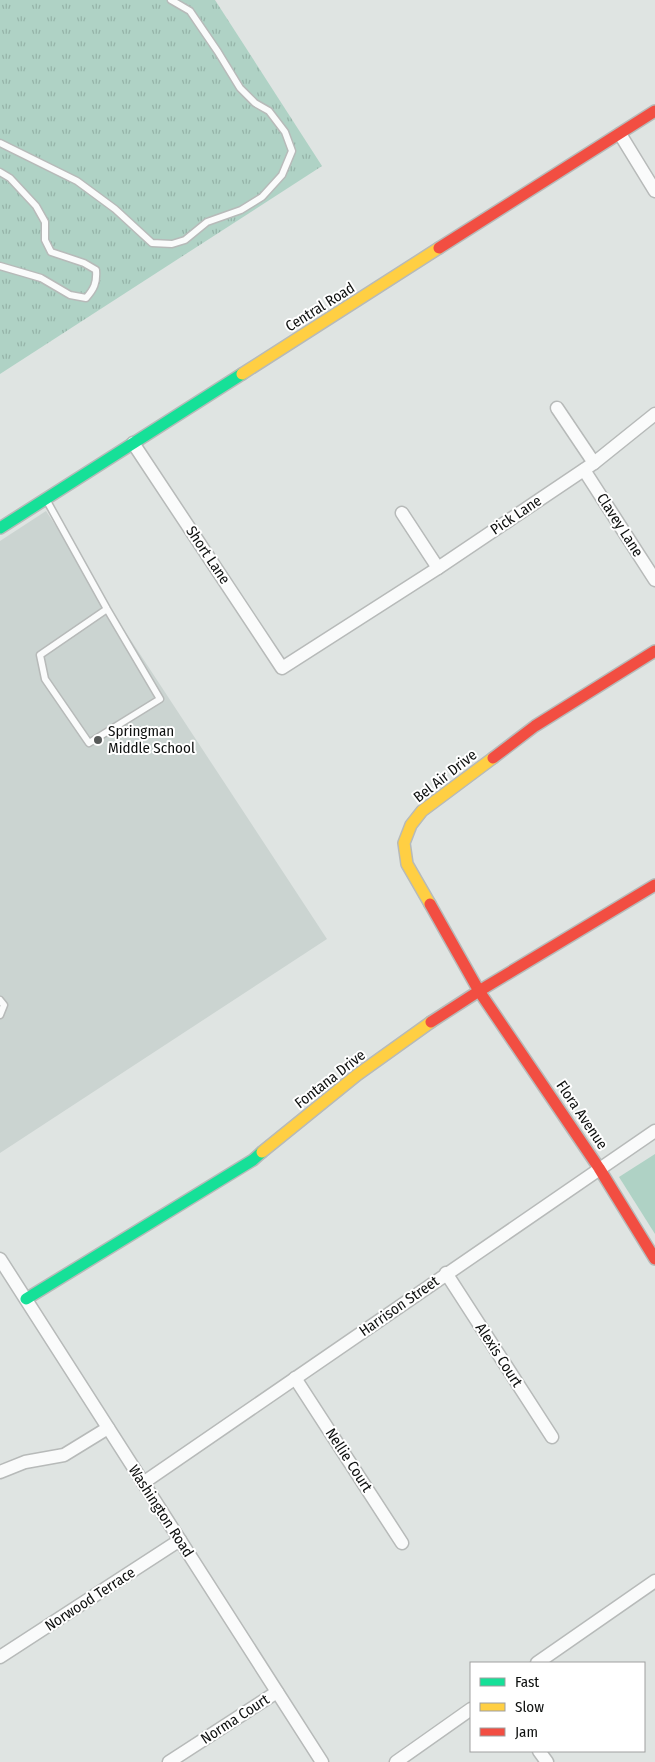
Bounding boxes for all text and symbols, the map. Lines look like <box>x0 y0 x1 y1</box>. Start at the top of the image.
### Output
street label: Central Road <box>282 279 358 335</box>
street label: Clavey Lane <box>593 490 647 560</box>
street label: Pick Lane <box>487 491 545 539</box>
street label: Short Lane <box>182 523 234 587</box>
place label: Springman Middle School <box>108 722 195 757</box>
marker: Springman Middle School <box>92 734 104 746</box>
street label: Bel Air Drive <box>410 746 480 806</box>
street label: Fontana Drive <box>291 1046 369 1112</box>
street label: Flora Avenue <box>552 1077 612 1153</box>
street label: Harrison Street <box>356 1272 442 1340</box>
street label: Alexis Court <box>472 1320 526 1390</box>
street label: Nellie Court <box>322 1425 376 1495</box>
street label: Washington Road <box>125 1462 197 1560</box>
street label: Norwood Terrace <box>42 1563 138 1635</box>
legend <box>470 1662 645 1752</box>
text: Fast <box>515 1673 539 1691</box>
street label: Norma Court <box>197 1690 273 1748</box>
text: Slow <box>515 1698 544 1716</box>
text: Jam <box>515 1723 538 1741</box>

